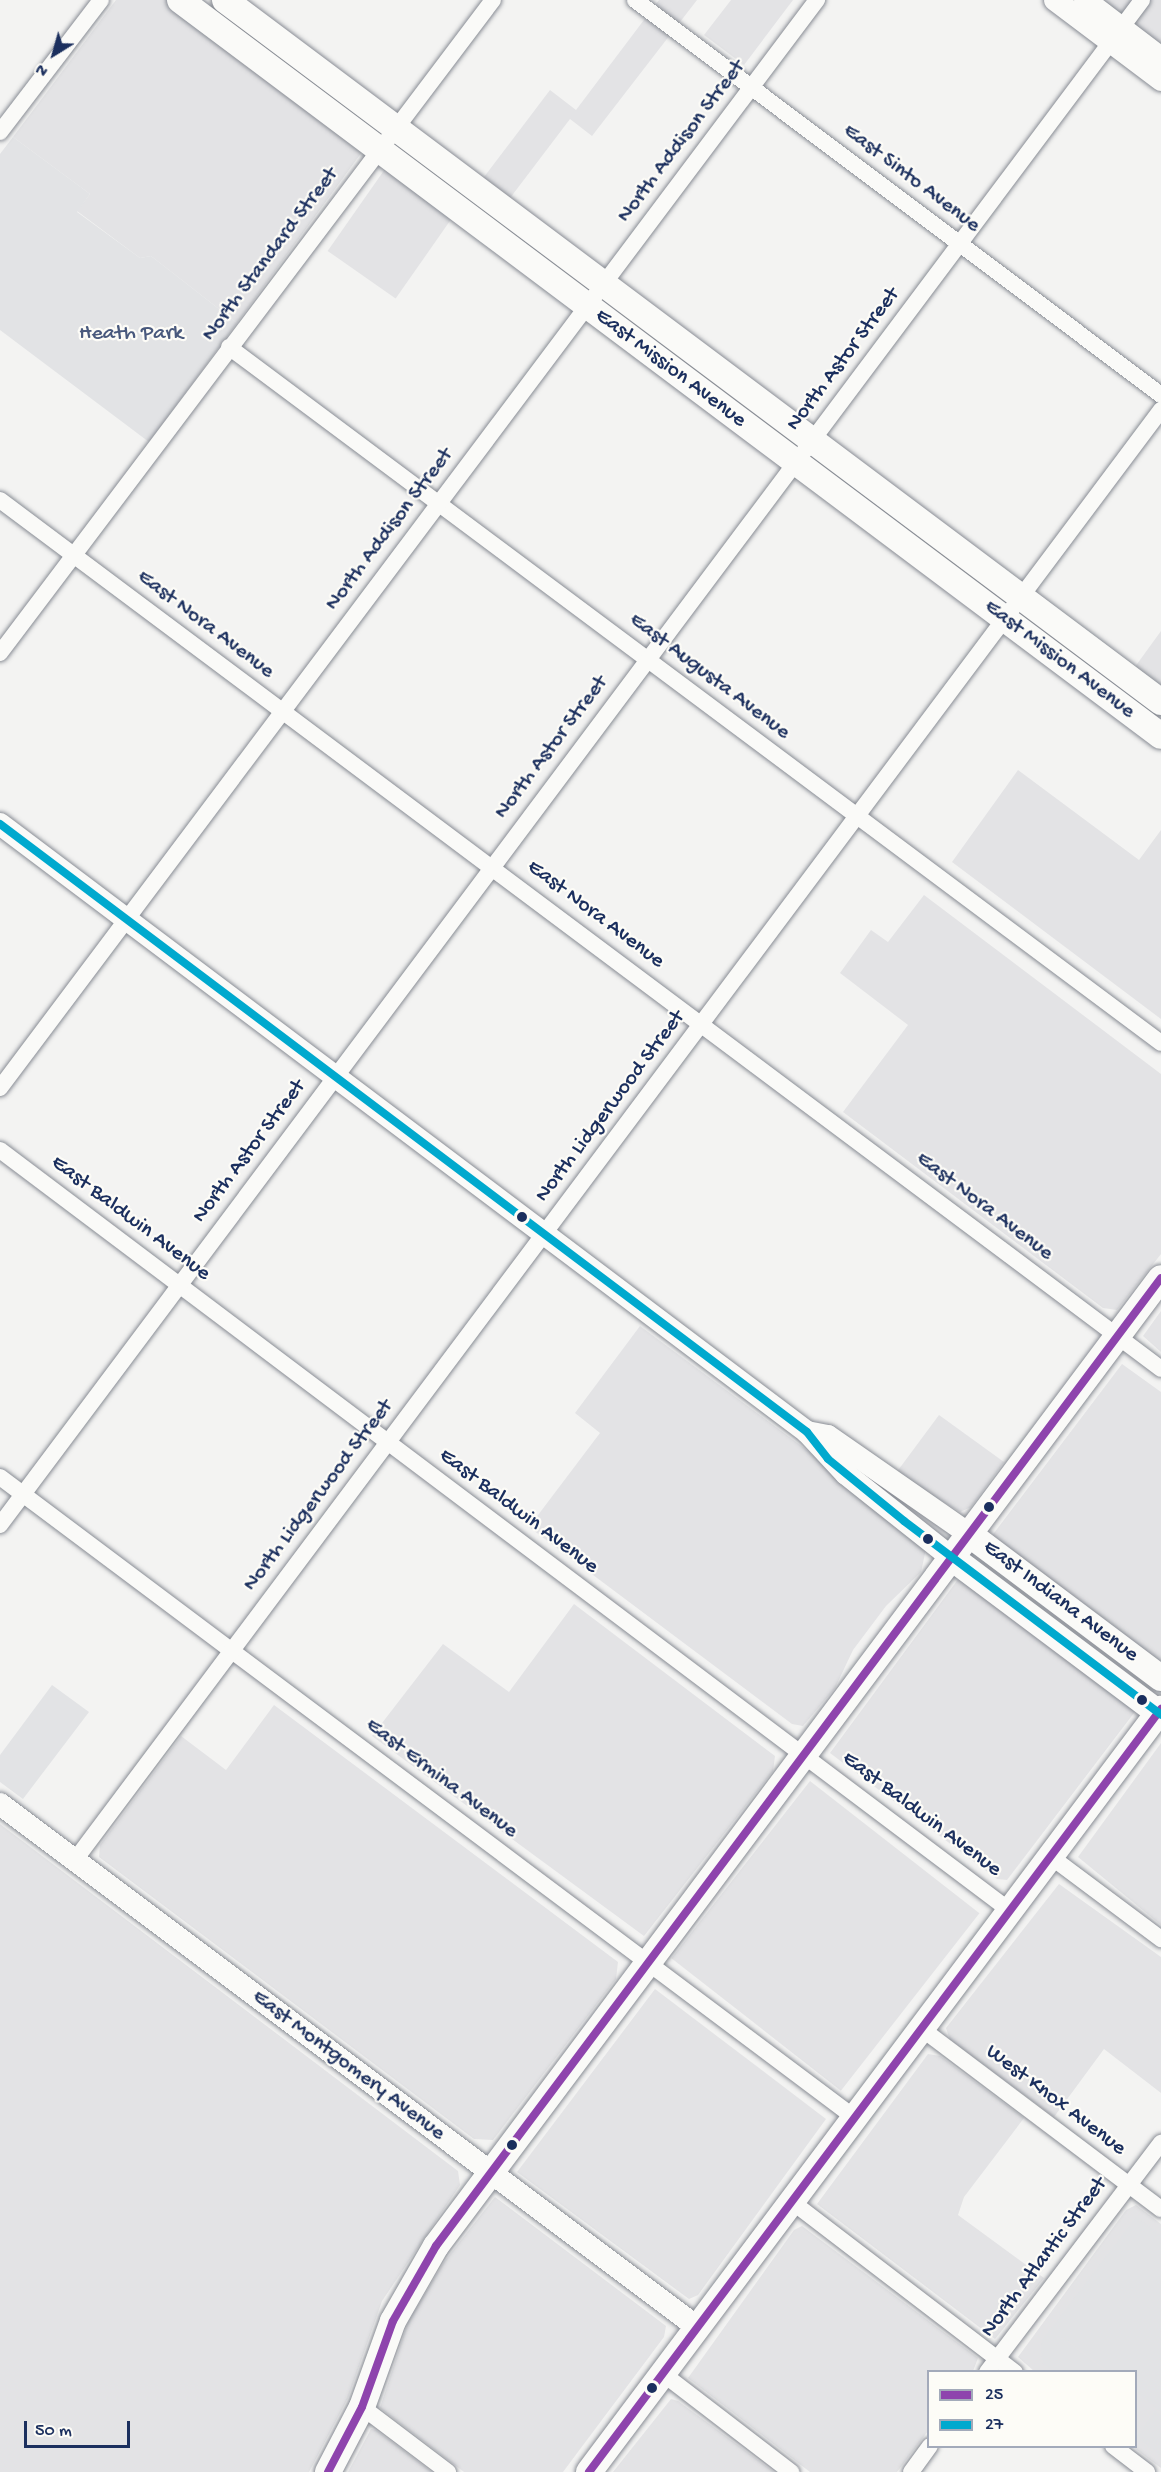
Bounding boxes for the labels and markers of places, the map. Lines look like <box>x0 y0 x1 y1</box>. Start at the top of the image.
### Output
unlabelled marker <box>516 1211 528 1223</box>
unlabelled marker <box>983 1501 995 1513</box>
unlabelled marker <box>922 1533 934 1545</box>
unlabelled marker <box>1136 1694 1148 1706</box>
unlabelled marker <box>506 2139 518 2151</box>
unlabelled marker <box>646 2382 658 2394</box>

